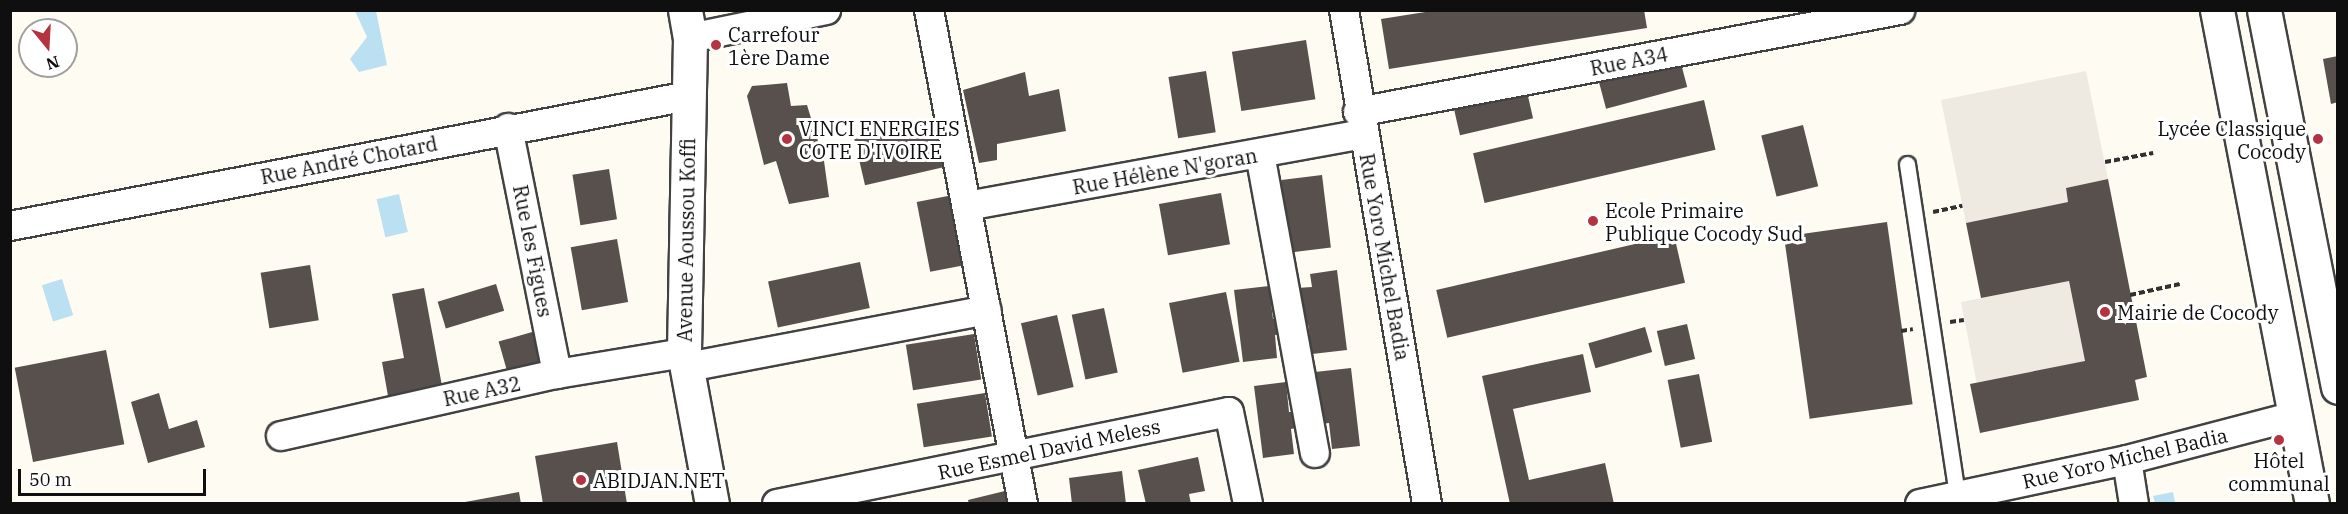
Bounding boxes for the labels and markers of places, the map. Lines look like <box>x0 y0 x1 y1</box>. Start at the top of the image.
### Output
place label: Carrefour 1ère Dame <box>728 22 830 69</box>
marker: Carrefour 1ère Dame <box>709 38 723 52</box>
place label: VINCI ENERGIES COTE D'IVOIRE <box>799 116 960 163</box>
place label: Lycée Classique Cocody <box>2157 116 2306 163</box>
marker: VINCI ENERGIES COTE D'IVOIRE <box>780 132 794 146</box>
marker: Lycée Classique Cocody <box>2311 132 2325 146</box>
place label: Ecole Primaire Publique Cocody Sud <box>1605 198 1803 245</box>
marker: Ecole Primaire Publique Cocody Sud <box>1586 214 1600 228</box>
place label: Mairie de Cocody <box>2117 300 2278 324</box>
marker: Mairie de Cocody <box>2098 305 2112 319</box>
marker: Hôtel communal <box>2272 433 2286 447</box>
place label: Hôtel communal <box>2228 449 2330 496</box>
place label: ABIDJAN.NET <box>593 468 725 492</box>
marker: ABIDJAN.NET <box>574 473 588 487</box>

